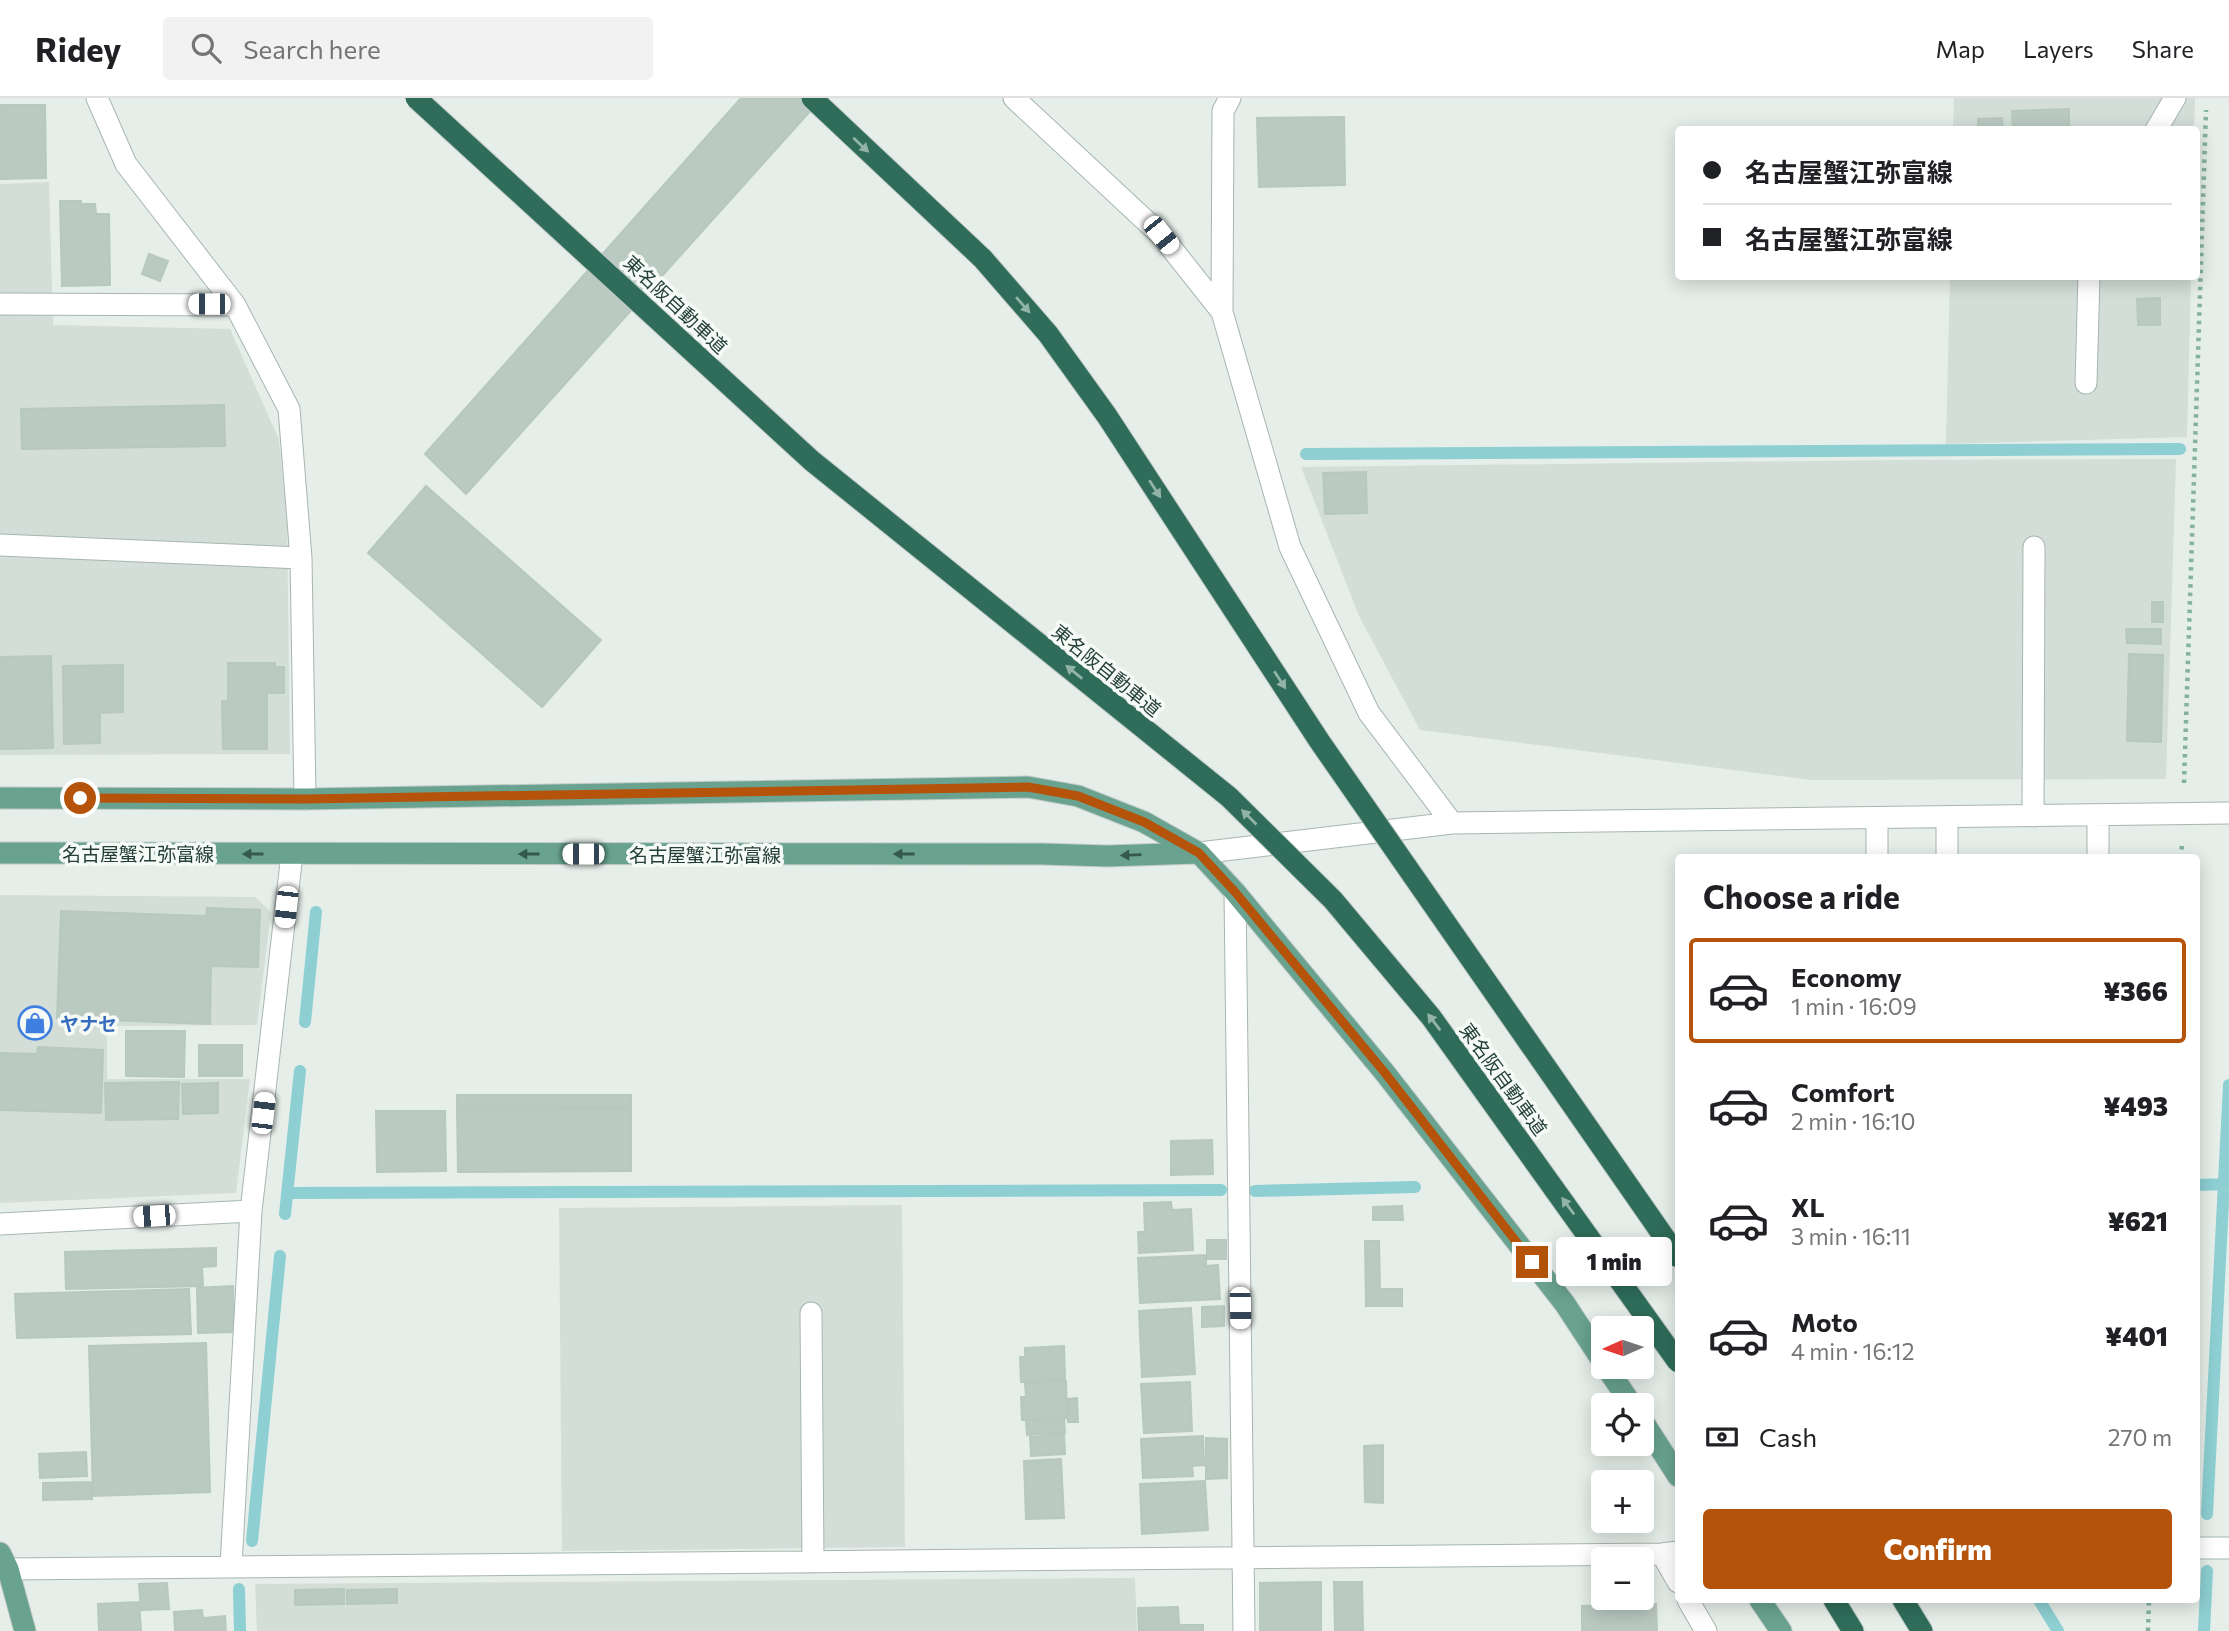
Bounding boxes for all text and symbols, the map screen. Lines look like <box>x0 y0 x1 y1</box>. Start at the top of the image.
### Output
search box <box>163 17 653 80</box>
text: Ridey <box>35 28 121 69</box>
icon: search <box>187 29 225 67</box>
text: Search here <box>243 33 381 64</box>
text: Map <box>1936 34 1985 63</box>
text: Layers <box>2023 34 2094 63</box>
text: Share <box>2132 34 2194 63</box>
one-way arrow <box>852 136 869 152</box>
text: 名古屋蟹江弥富線 <box>1745 156 1953 187</box>
car <box>1140 212 1183 258</box>
text: 名古屋蟹江弥富線 <box>1745 223 1953 254</box>
street label: 東名阪自動車道 <box>620 250 732 358</box>
car <box>189 294 231 315</box>
one-way arrow <box>1015 296 1030 313</box>
one-way arrow <box>1149 479 1162 499</box>
street label: 東名阪自動車道 <box>1048 619 1166 721</box>
one-way arrow <box>1066 665 1083 680</box>
one-way arrow <box>1273 670 1286 689</box>
route start <box>64 782 96 814</box>
one-way arrow <box>1241 809 1257 825</box>
street label: 名古屋蟹江弥富線 <box>62 842 214 865</box>
street label: 名古屋蟹江弥富線 <box>629 843 781 866</box>
car <box>563 844 605 865</box>
one-way arrow <box>242 848 264 860</box>
one-way arrow <box>518 848 540 860</box>
one-way arrow <box>893 848 915 860</box>
one-way arrow <box>1120 849 1142 861</box>
text: Choose a ride <box>1703 876 1900 916</box>
car <box>274 885 299 929</box>
icon: car <box>1707 959 1770 1022</box>
text: Economy <box>1791 961 1902 992</box>
text: ¥366 <box>2103 975 2168 1006</box>
text: 1 min · 16:09 <box>1791 992 1917 1020</box>
shop icon: ヤナセ <box>16 1004 54 1042</box>
place label: ヤナセ <box>60 1012 117 1035</box>
one-way arrow <box>1428 1013 1442 1031</box>
street label: 東名阪自動車道 <box>1456 1018 1552 1140</box>
icon: car <box>1707 1074 1770 1137</box>
text: Comfort <box>1791 1076 1894 1107</box>
text: ¥493 <box>2103 1090 2168 1121</box>
car <box>251 1091 276 1135</box>
text: 2 min · 16:10 <box>1791 1107 1916 1135</box>
icon: car <box>1707 1189 1770 1252</box>
text: XL <box>1791 1191 1825 1222</box>
one-way arrow <box>1561 1197 1575 1215</box>
car <box>133 1204 176 1228</box>
text: ¥621 <box>2108 1205 2168 1236</box>
text: 3 min · 16:11 <box>1791 1222 1911 1250</box>
callout: 1 min <box>1556 1238 1672 1286</box>
route end <box>1516 1246 1548 1278</box>
text: 1 min <box>1586 1247 1642 1275</box>
car <box>1230 1287 1251 1329</box>
icon: car <box>1707 1304 1770 1367</box>
text: Moto <box>1791 1306 1858 1337</box>
north arrow <box>1591 1316 1654 1379</box>
map controls <box>1591 1316 1654 1610</box>
text: ¥401 <box>2105 1320 2168 1351</box>
text: 4 min · 16:12 <box>1791 1337 1914 1365</box>
button: locate <box>1591 1393 1654 1456</box>
icon: cash <box>1703 1418 1741 1456</box>
text: Cash <box>1759 1421 1817 1452</box>
text: 270 m <box>2108 1423 2172 1451</box>
button: + <box>1591 1470 1654 1533</box>
button: Confirm <box>1703 1509 2172 1589</box>
button: − <box>1591 1547 1654 1610</box>

